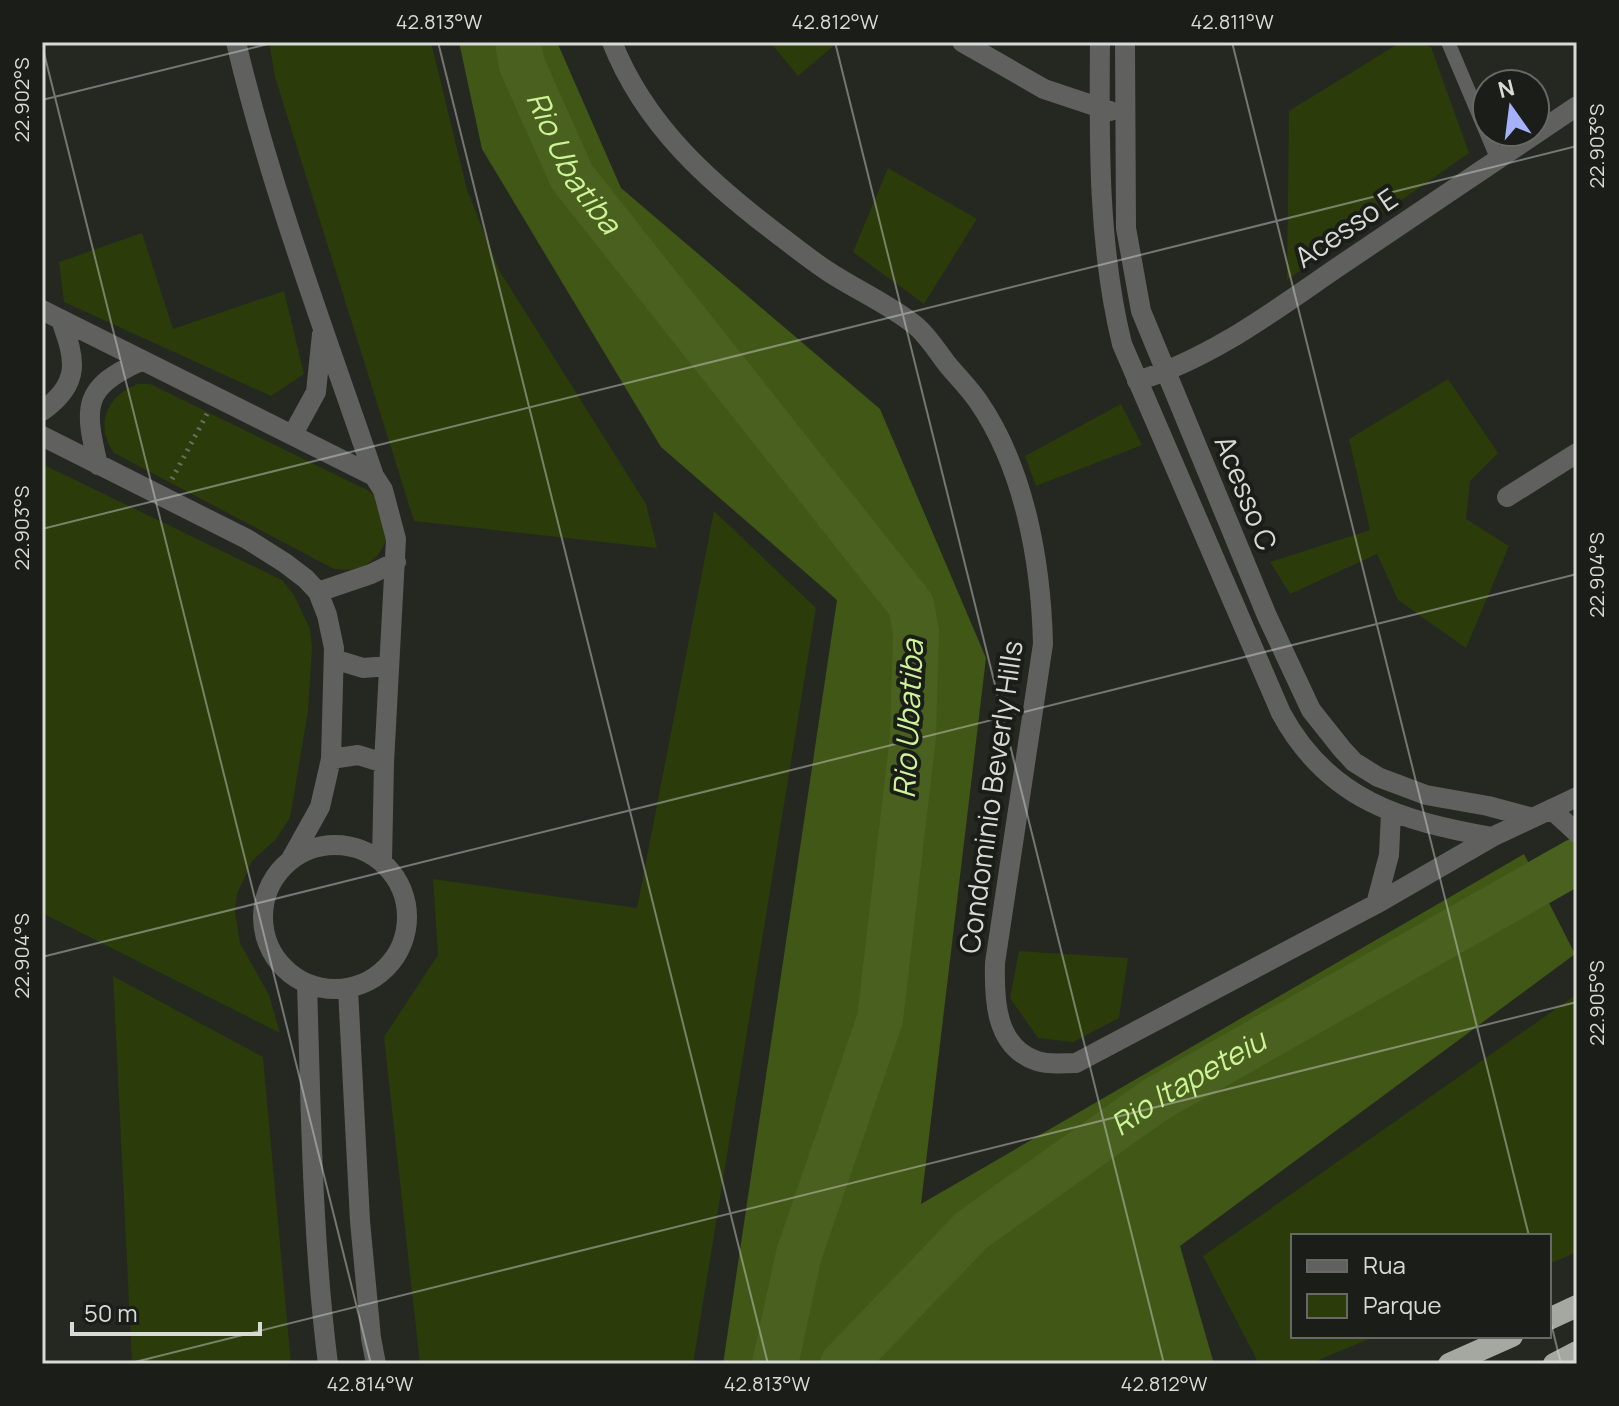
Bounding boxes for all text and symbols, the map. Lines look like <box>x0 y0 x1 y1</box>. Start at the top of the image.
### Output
text: 42.813°W <box>396 8 483 35</box>
text: 42.812°W <box>792 8 879 35</box>
text: 42.811°W <box>1190 8 1274 35</box>
text: 22.902°S <box>8 57 35 143</box>
north arrow <box>1471 68 1551 148</box>
text: N <box>1495 72 1517 105</box>
water label: Rio Ubatiba <box>517 85 632 243</box>
text: 22.903°S <box>1583 104 1610 188</box>
street label: Acesso E <box>1286 179 1404 276</box>
street label: Acesso C <box>1207 430 1287 556</box>
text: 22.903°S <box>8 486 35 570</box>
text: 22.904°S <box>1583 532 1610 618</box>
water label: Rio Ubatiba <box>883 637 932 799</box>
street label: Condominio Beverly Hills <box>949 638 1031 956</box>
text: 22.904°S <box>8 913 35 999</box>
text: 22.905°S <box>1583 960 1610 1046</box>
water label: Rio Itapeteiu <box>1102 1018 1275 1144</box>
legend <box>1291 1234 1551 1338</box>
text: Rua <box>1363 1248 1406 1281</box>
scale bar <box>72 1286 260 1336</box>
text: Parque <box>1363 1288 1441 1321</box>
text: 50 m <box>84 1296 138 1329</box>
text: 42.814°W <box>326 1370 414 1397</box>
text: 42.813°W <box>724 1370 811 1397</box>
text: 42.812°W <box>1121 1370 1208 1397</box>

